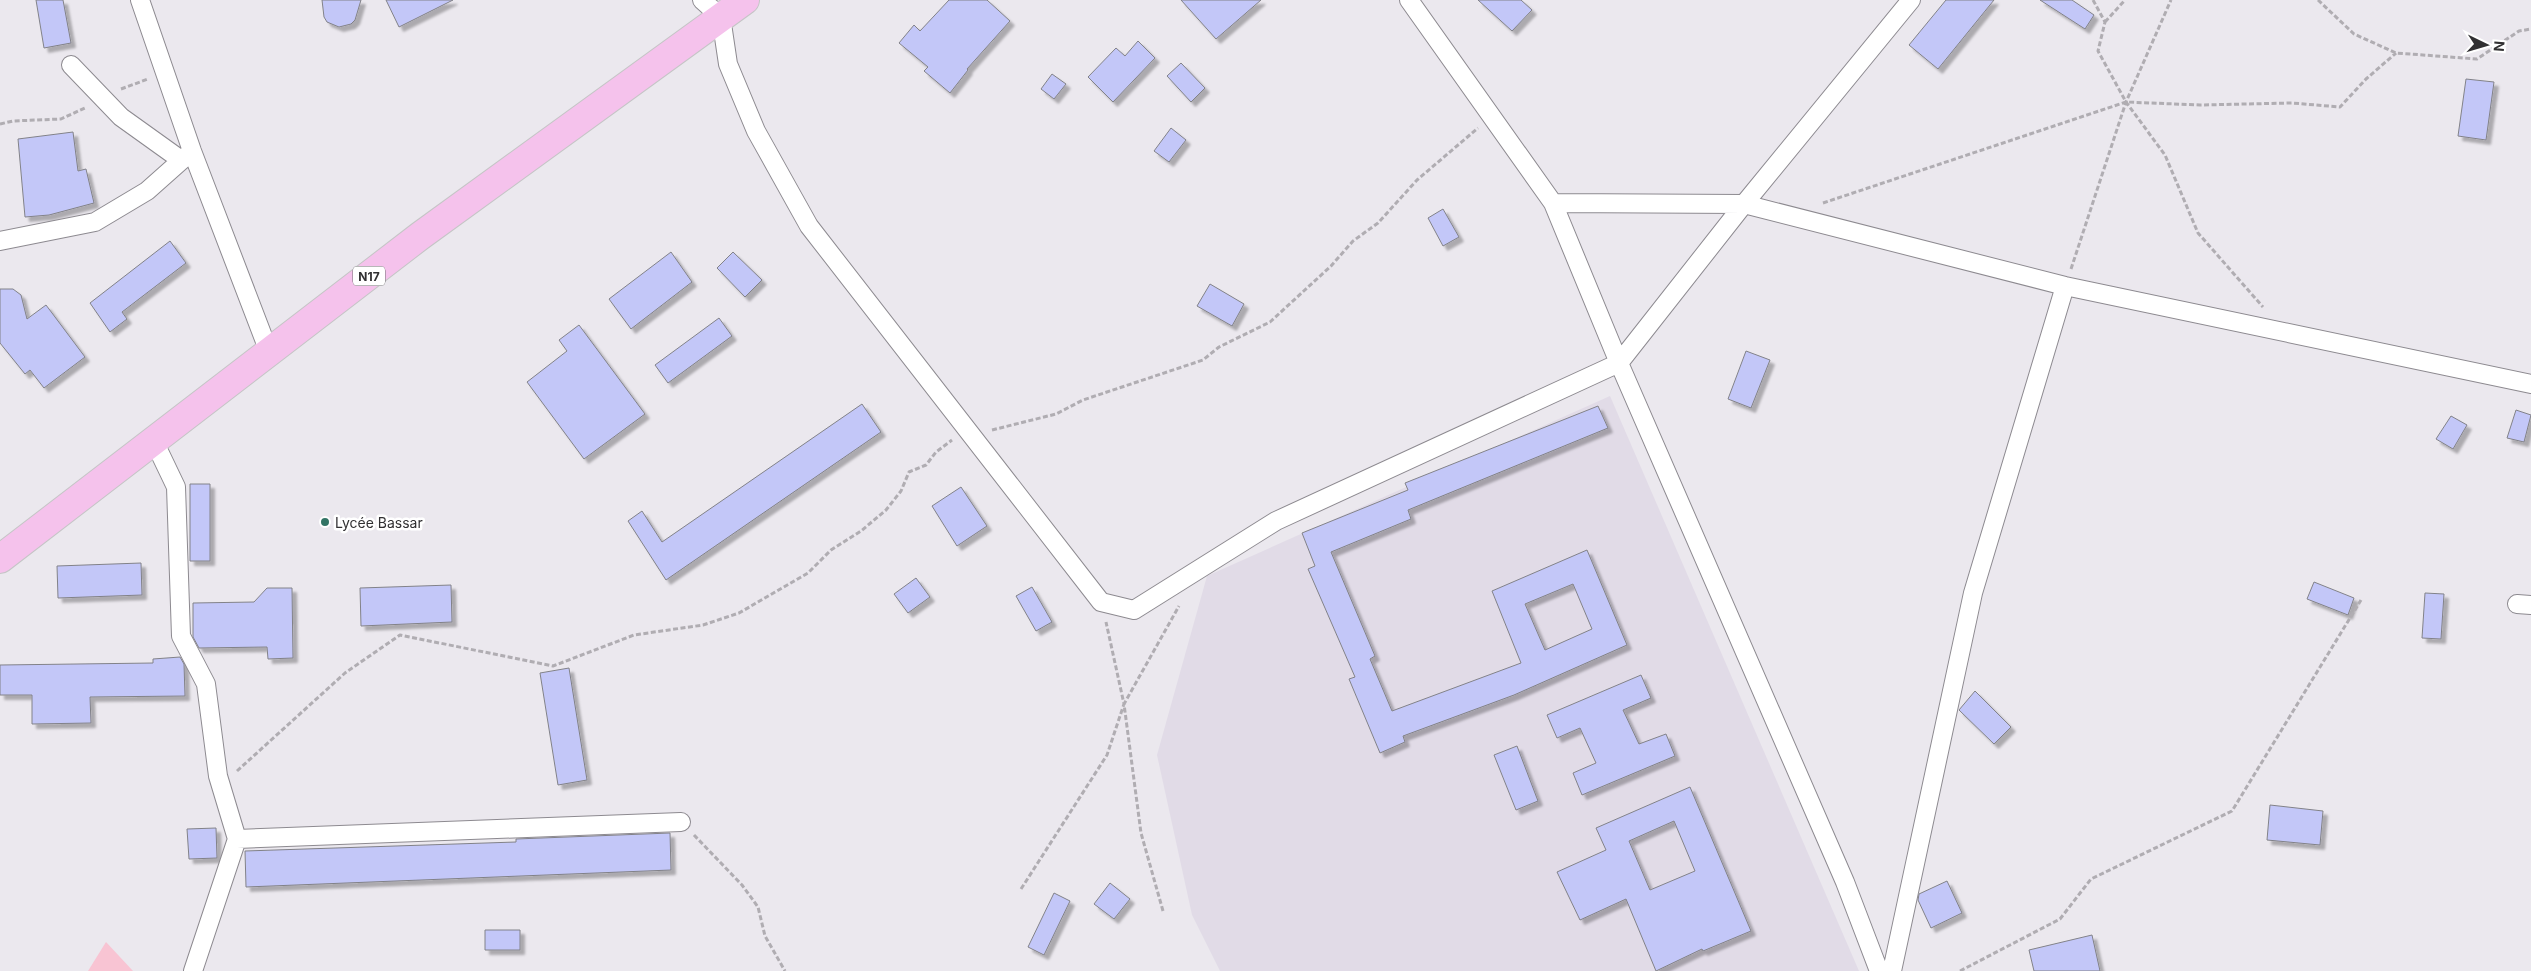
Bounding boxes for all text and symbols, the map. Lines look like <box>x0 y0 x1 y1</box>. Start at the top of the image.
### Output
north arrow <box>2461 20 2511 70</box>
text: N <box>2491 40 2508 52</box>
road number: N17 <box>353 266 385 286</box>
place label: Lycée Bassar <box>335 514 423 531</box>
marker: Lycée Bassar <box>319 516 331 528</box>

